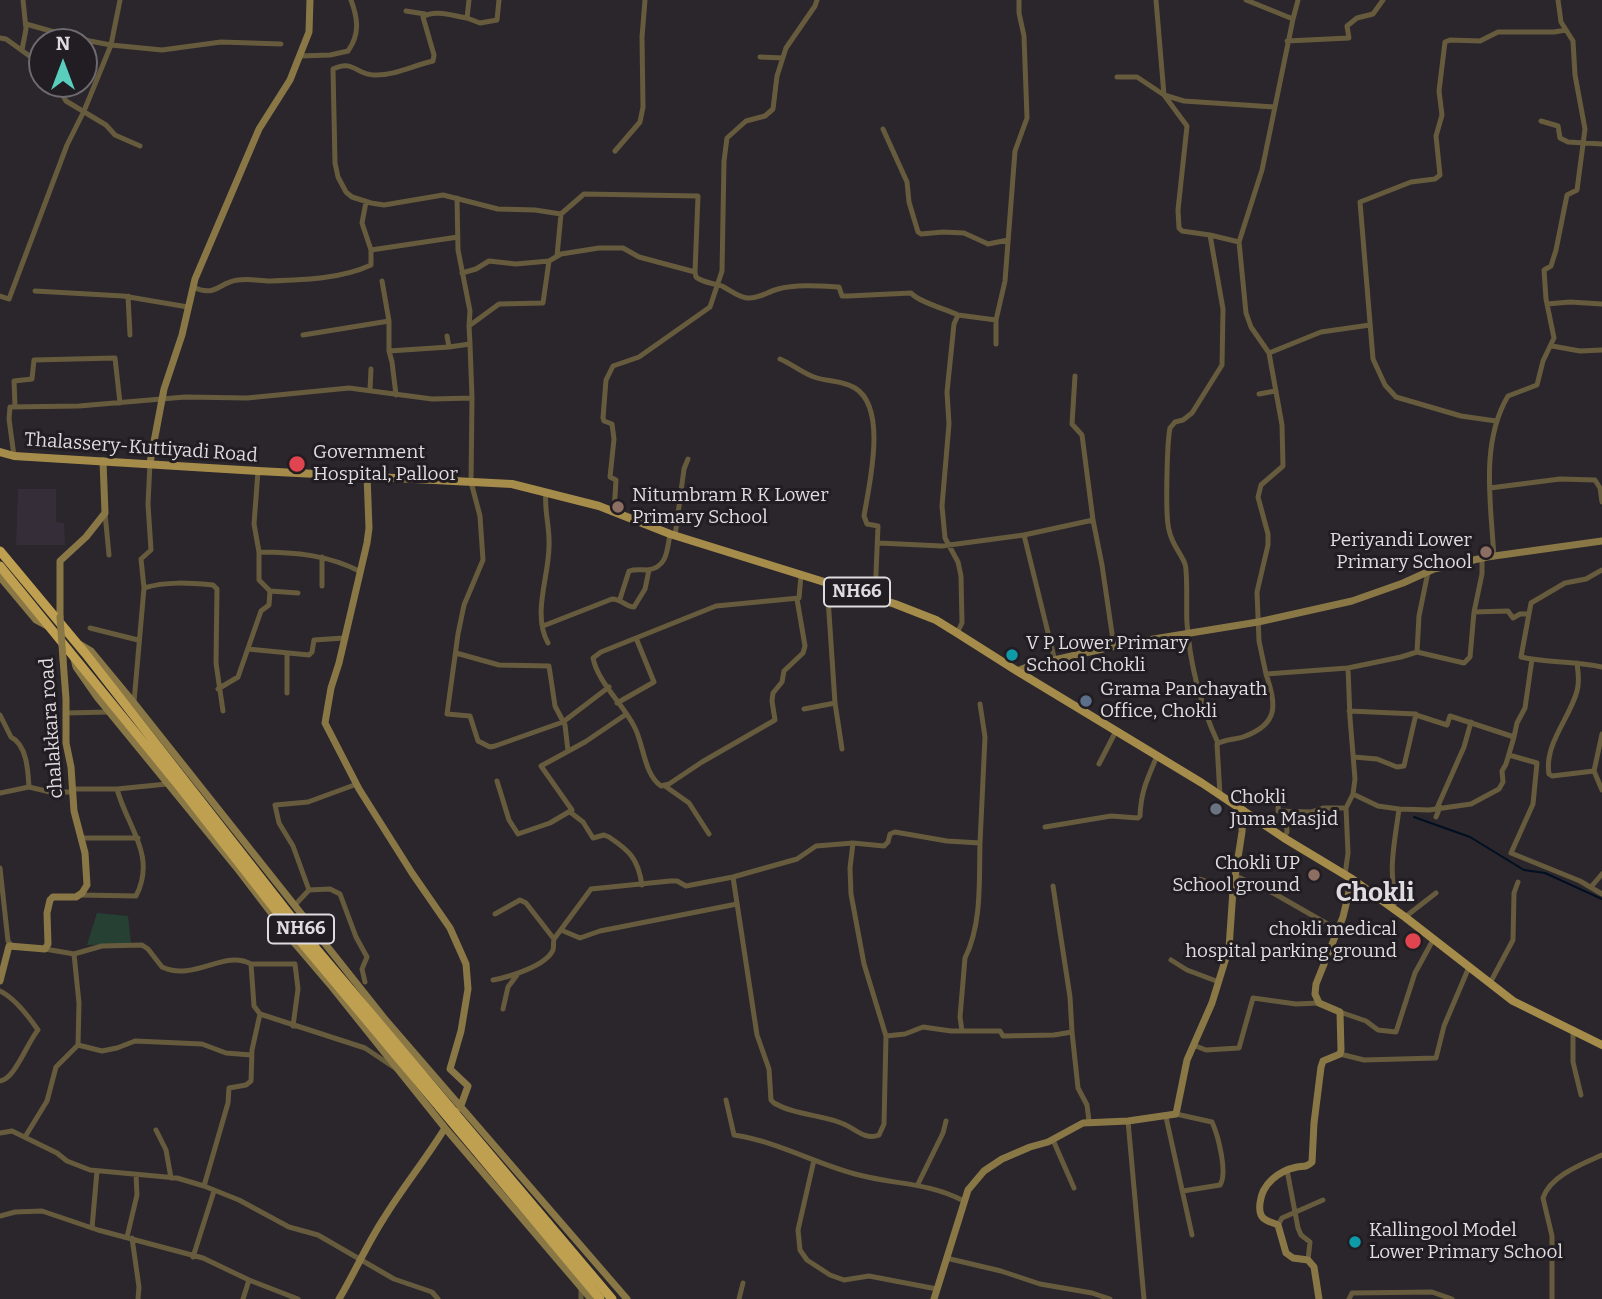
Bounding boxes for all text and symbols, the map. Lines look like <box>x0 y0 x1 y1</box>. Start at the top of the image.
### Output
north arrow <box>28 28 98 98</box>
text: N <box>56 32 70 55</box>
street label: Thalassery-Kuttiyadi Road <box>24 428 258 468</box>
place label: Government Hospital, Palloor <box>313 442 458 486</box>
marker: Government Hospital, Palloor <box>287 454 307 474</box>
place label: Nitumbram R K Lower Primary School <box>632 485 829 529</box>
marker: Nitumbram R K Lower Primary School <box>610 499 626 515</box>
place label: Periyandi Lower Primary School <box>1330 530 1472 574</box>
marker: Periyandi Lower Primary School <box>1478 544 1494 560</box>
road number: NH66 <box>824 578 890 606</box>
place label: V P Lower Primary School Chokli <box>1026 633 1189 677</box>
marker: V P Lower Primary School Chokli <box>1004 647 1020 663</box>
street label: chalakkara road <box>36 657 68 799</box>
place label: Grama Panchayath Office, Chokli <box>1100 679 1267 723</box>
marker: Grama Panchayath Office, Chokli <box>1078 693 1094 709</box>
place label: Chokli Juma Masjid <box>1230 787 1338 831</box>
marker: Chokli Juma Masjid <box>1208 801 1224 817</box>
place label: Chokli UP School ground <box>1172 853 1300 897</box>
marker: Chokli UP School ground <box>1306 867 1322 883</box>
district label: Chokli <box>1336 878 1414 910</box>
road number: NH66 <box>268 914 334 944</box>
place label: chokli medical hospital parking ground <box>1185 919 1397 963</box>
marker: chokli medical hospital parking ground <box>1403 931 1423 951</box>
place label: Kallingool Model Lower Primary School <box>1369 1220 1563 1264</box>
marker: Kallingool Model Lower Primary School <box>1347 1234 1363 1250</box>

